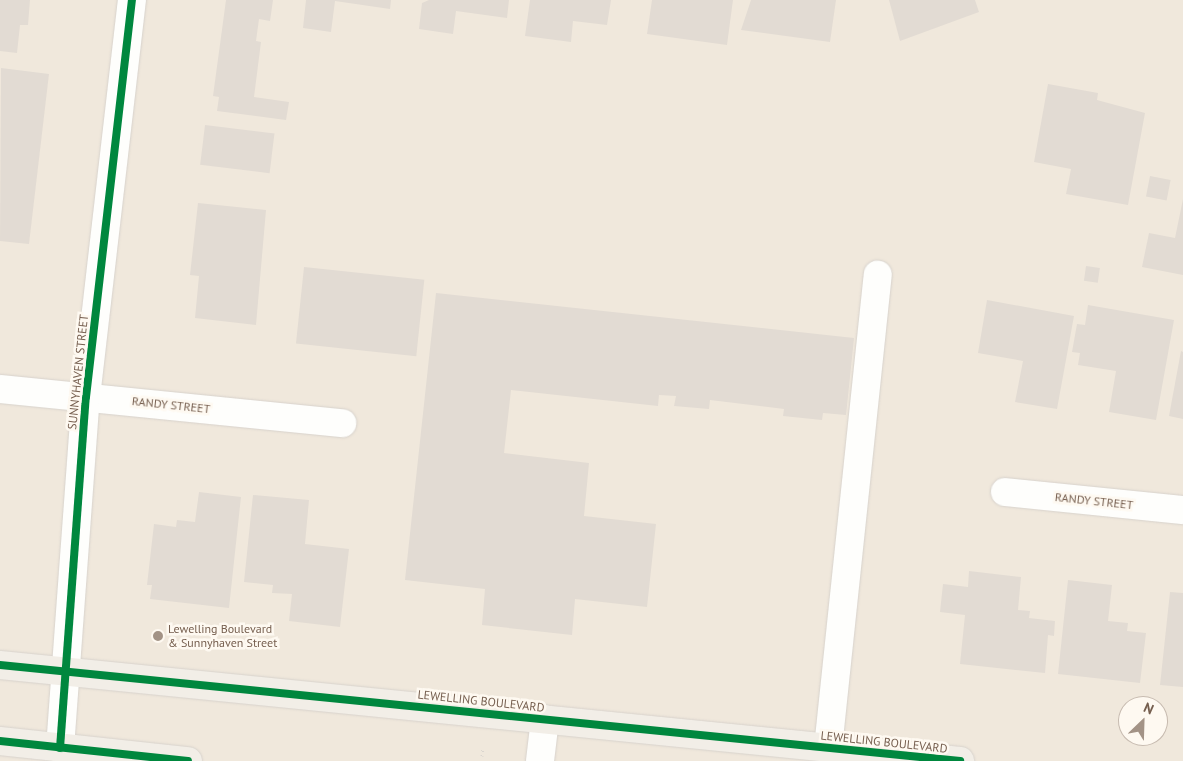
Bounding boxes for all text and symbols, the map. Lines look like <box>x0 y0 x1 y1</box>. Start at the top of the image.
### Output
street label: SUNNYHAVEN STREET <box>65 314 91 430</box>
street label: RANDY STREET <box>131 394 211 416</box>
street label: RANDY STREET <box>1054 490 1134 512</box>
place label: Lewelling Boulevard & Sunnyhaven Street <box>168 622 277 650</box>
marker: Lewelling Boulevard & Sunnyhaven Street <box>152 630 164 642</box>
street label: LEWELLING BOULEVARD <box>417 687 545 715</box>
north arrow <box>1118 696 1168 746</box>
text: N <box>1141 698 1157 718</box>
street label: LEWELLING BOULEVARD <box>820 728 948 756</box>

